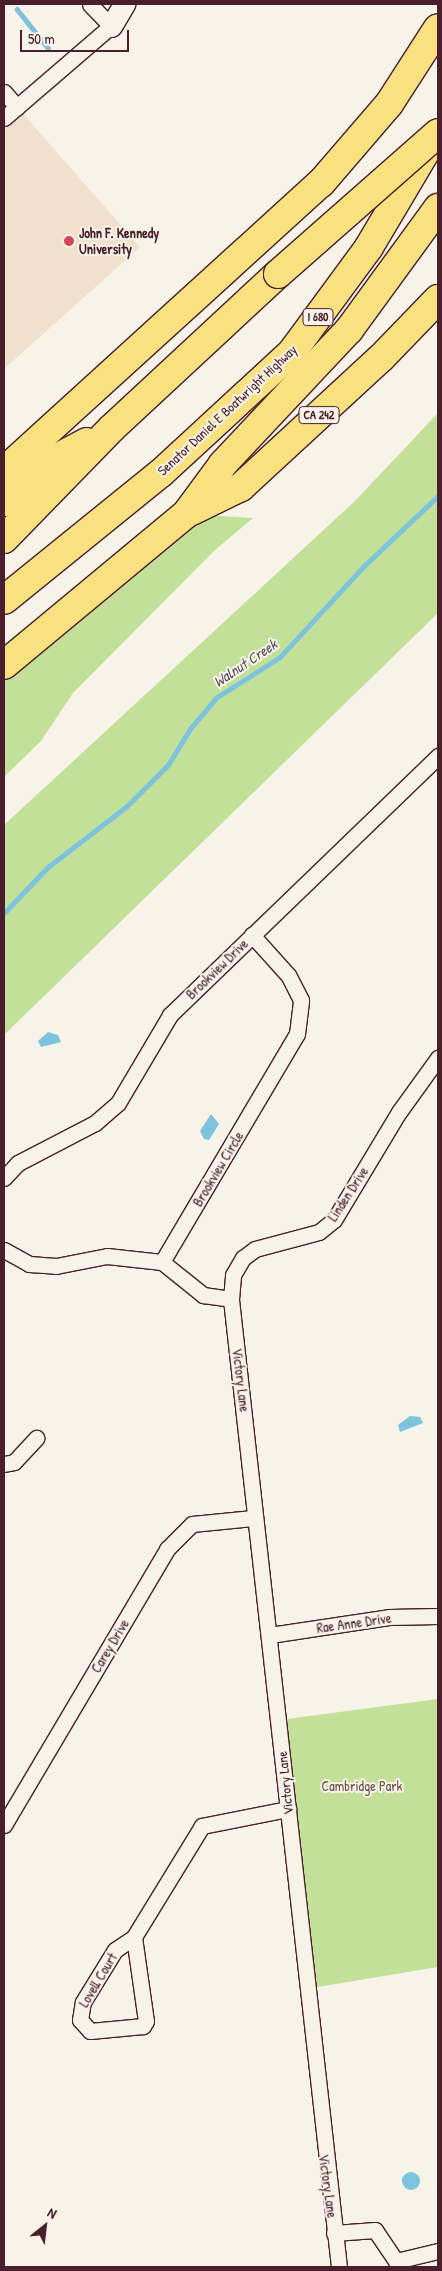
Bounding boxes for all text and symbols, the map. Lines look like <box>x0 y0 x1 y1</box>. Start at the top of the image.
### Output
scale bar <box>22 20 131 52</box>
text: 50 m <box>28 28 55 49</box>
place label: John F. Kennedy University <box>79 225 159 258</box>
marker: John F. Kennedy University <box>63 235 75 247</box>
road number: I 680 <box>302 308 334 326</box>
street label: Senator Daniel E Boatwright Highway <box>154 341 300 479</box>
road number: CA 242 <box>298 406 340 424</box>
water label: Walnut Creek <box>210 635 280 691</box>
street label: Brookview Drive <box>182 935 252 1003</box>
street label: Brookview Circle <box>189 1128 247 1210</box>
street label: Linden Drive <box>324 1164 372 1224</box>
street label: Victory Lane <box>229 1347 253 1413</box>
street label: Rae Anne Drive <box>316 1609 392 1637</box>
street label: Carey Drive <box>87 1616 133 1676</box>
street label: Victory Lane <box>273 1750 297 1816</box>
park label: Cambridge Park <box>322 1778 402 1794</box>
street label: Lovell Court <box>75 1950 121 2010</box>
street label: Victory Lane <box>315 2153 341 2219</box>
north arrow <box>20 2201 70 2251</box>
text: N <box>45 2202 60 2223</box>

